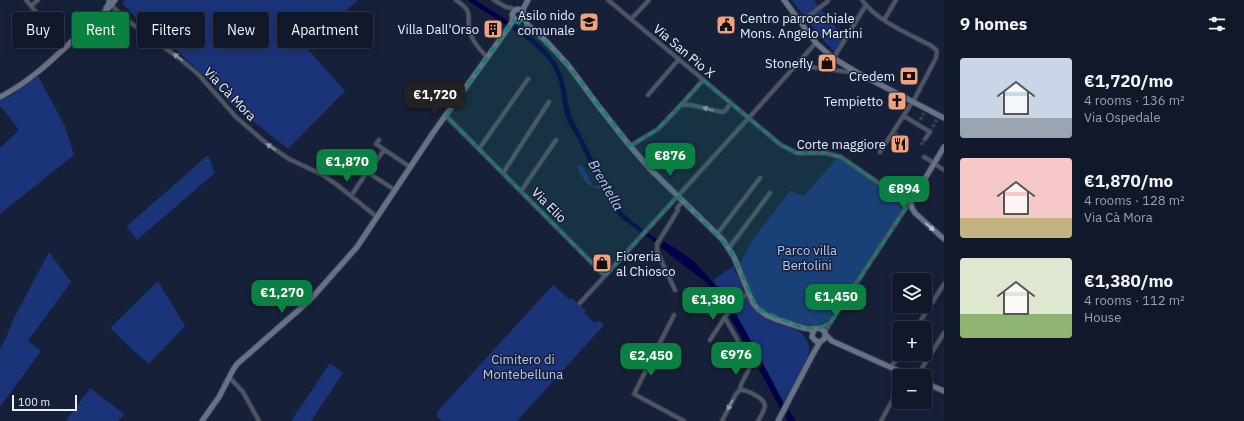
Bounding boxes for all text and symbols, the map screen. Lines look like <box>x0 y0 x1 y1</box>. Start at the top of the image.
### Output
place label: Asilo nido comunale <box>518 7 575 39</box>
place label: Centro parrocchiale Mons. Angelo Martini <box>740 10 862 42</box>
school or university icon: Asilo nido comunale <box>578 11 600 33</box>
chip: Buy <box>12 12 64 48</box>
chip: Rent <box>72 12 129 48</box>
chip: Filters <box>137 12 205 48</box>
chip: New <box>213 12 269 48</box>
chip: Apartment <box>277 12 373 48</box>
text: 9 homes <box>960 13 1027 35</box>
icon: filters <box>1206 13 1228 35</box>
public building icon: Centro parrocchiale Mons. Angelo Martini <box>715 14 737 36</box>
building icon: Villa Dall'Orso <box>482 18 504 40</box>
street label: Via San Pio X <box>650 20 718 82</box>
place label: Villa Dall'Orso <box>398 21 479 38</box>
shop icon: Stonefly <box>816 52 838 74</box>
one-way arrow <box>173 53 183 61</box>
place label: Stonefly <box>765 55 813 72</box>
street label: Via Cà Mora <box>200 63 260 125</box>
bank icon: Credem <box>898 65 920 87</box>
place label: Credem <box>849 68 895 85</box>
text: €1,720/mo <box>1084 70 1173 92</box>
icon: home <box>992 74 1040 122</box>
pin: €1,720 <box>402 82 468 116</box>
text: €1,720 <box>413 86 457 103</box>
church icon: Tempietto <box>886 90 908 112</box>
text: 4 rooms · 136 m² <box>1084 92 1185 109</box>
place label: Tempietto <box>824 93 883 110</box>
one-way arrow <box>702 106 714 112</box>
text: Via Ospedale <box>1084 109 1161 126</box>
restaurant icon: Corte maggiore <box>889 133 911 155</box>
place label: Corte maggiore <box>797 136 886 153</box>
one-way arrow <box>266 143 277 151</box>
pin: €876 <box>646 143 694 177</box>
text: €876 <box>654 147 686 164</box>
pin: €1,870 <box>314 149 380 183</box>
text: €1,870 <box>325 153 369 170</box>
water label: Brentella <box>584 156 628 214</box>
text: €1,870/mo <box>1084 170 1173 192</box>
icon: home <box>992 174 1040 222</box>
pin: €894 <box>880 176 928 210</box>
text: €894 <box>888 180 920 197</box>
street label: Via Elio <box>528 184 570 226</box>
text: 4 rooms · 128 m² <box>1084 192 1185 209</box>
text: Via Cà Mora <box>1084 209 1153 226</box>
one-way arrow <box>925 223 936 232</box>
park label: Parco villa Bertolini <box>777 242 837 274</box>
place label: Fioreria al Chiosco <box>616 248 676 280</box>
shop icon: Fioreria al Chiosco <box>591 252 613 274</box>
text: €1,380/mo <box>1084 270 1173 292</box>
map controls <box>892 273 932 409</box>
button: layers <box>892 273 932 313</box>
icon: home <box>992 274 1040 322</box>
pin: €1,270 <box>249 280 315 314</box>
text: €1,270 <box>260 284 304 301</box>
pin: €1,450 <box>803 284 869 318</box>
pin: €1,380 <box>680 287 746 321</box>
text: €1,450 <box>814 288 858 305</box>
text: €1,380 <box>691 291 735 308</box>
text: 4 rooms · 112 m² <box>1084 292 1185 309</box>
text: House <box>1084 309 1121 326</box>
button: + <box>892 321 932 361</box>
pin: €976 <box>712 342 760 376</box>
pin: €2,450 <box>618 343 684 377</box>
text: €976 <box>720 346 752 363</box>
text: €2,450 <box>629 347 673 364</box>
park label: Cimitero di Montebelluna <box>483 351 563 383</box>
button: − <box>892 369 932 409</box>
scale bar <box>12 393 77 412</box>
text: 100 m <box>18 395 50 409</box>
one-way arrow <box>727 400 733 411</box>

